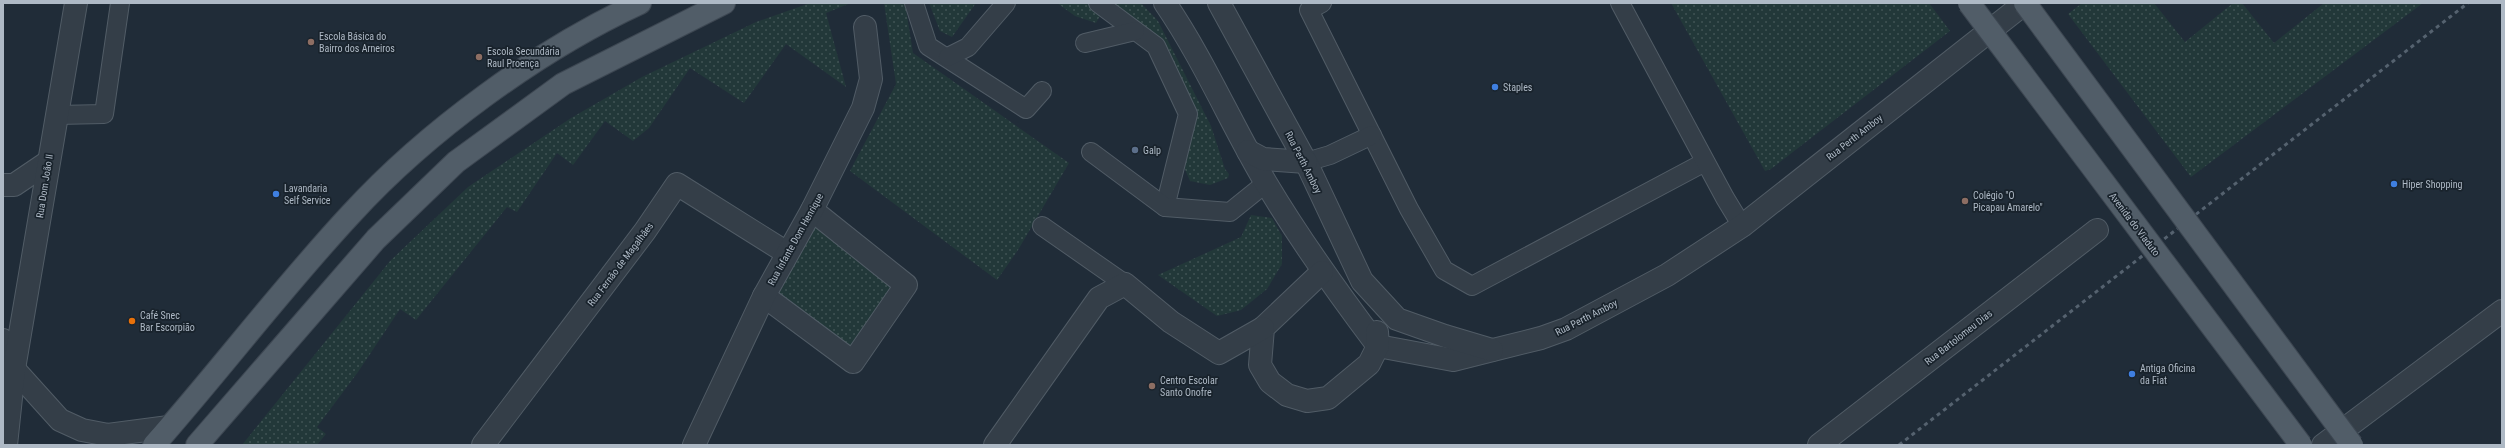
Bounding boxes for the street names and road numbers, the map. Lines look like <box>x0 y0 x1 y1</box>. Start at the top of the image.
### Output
street label: Rua Perth Amboy <box>1824 112 1885 163</box>
street label: Rua Perth Amboy <box>1283 129 1324 195</box>
street label: Rua Dom João II <box>34 153 55 219</box>
street label: Rua Infante Dom Henrique <box>766 191 825 287</box>
street label: Avenida do Viaduto <box>2107 191 2162 258</box>
street label: Rua Fernão de Magalhães <box>585 220 656 308</box>
street label: Rua Perth Amboy <box>1553 297 1619 338</box>
street label: Rua Bartolomeu Dias <box>1922 307 1995 367</box>

